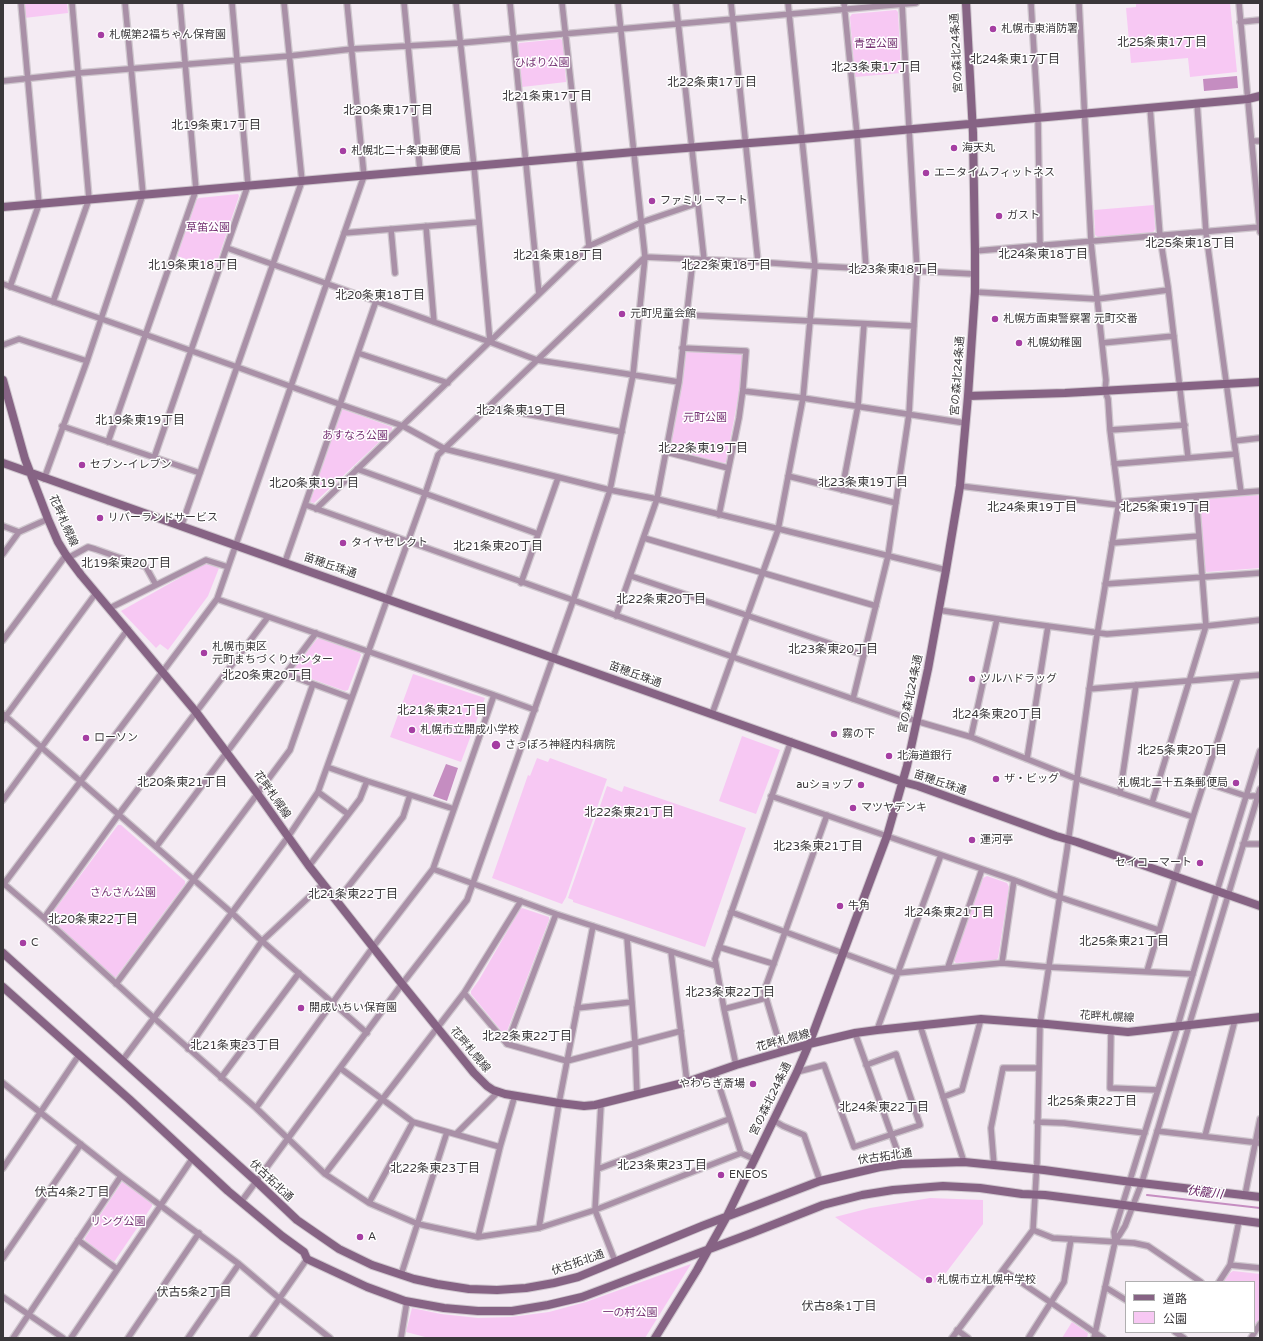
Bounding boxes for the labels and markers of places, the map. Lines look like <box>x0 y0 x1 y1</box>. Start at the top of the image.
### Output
place label: 札幌市東消防署 <box>1001 22 1078 36</box>
marker: 札幌市東消防署 <box>988 24 998 34</box>
place label: 札幌第2福ちゃん保育園 <box>109 28 226 42</box>
marker: 札幌第2福ちゃん保育園 <box>96 30 106 40</box>
place label: 海天丸 <box>962 141 995 155</box>
marker: 海天丸 <box>949 143 959 153</box>
place label: 札幌北二十条東郵便局 <box>351 144 461 158</box>
marker: 札幌北二十条東郵便局 <box>338 146 348 156</box>
place label: エニタイムフィットネス <box>934 166 1055 180</box>
marker: エニタイムフィットネス <box>921 168 931 178</box>
place label: ファミリーマート <box>660 194 748 208</box>
marker: ファミリーマート <box>647 196 657 206</box>
place label: ガスト <box>1007 209 1040 223</box>
marker: ガスト <box>994 211 1004 221</box>
place label: 元町児童会館 <box>630 307 696 321</box>
marker: 元町児童会館 <box>617 309 627 319</box>
place label: 札幌方面東警察署 元町交番 <box>1003 312 1138 326</box>
marker: 札幌方面東警察署 元町交番 <box>990 314 1000 324</box>
place label: 札幌幼稚園 <box>1027 336 1082 350</box>
marker: 札幌幼稚園 <box>1014 338 1024 348</box>
place label: セブン-イレブン <box>90 458 171 472</box>
marker: セブン-イレブン <box>77 460 87 470</box>
place label: リバーランドサービス <box>108 511 218 525</box>
marker: リバーランドサービス <box>95 513 105 523</box>
place label: タイヤセレクト <box>351 536 428 550</box>
marker: タイヤセレクト <box>338 538 348 548</box>
place label: 札幌市東区 元町まちづくりセンター <box>212 640 333 666</box>
marker: 札幌市東区 元町まちづくりセンター <box>199 648 209 658</box>
place label: ツルハドラッグ <box>980 672 1057 686</box>
marker: ツルハドラッグ <box>967 674 977 684</box>
place label: 札幌市立開成小学校 <box>420 723 519 737</box>
marker: 札幌市立開成小学校 <box>407 725 417 735</box>
place label: 霧の下 <box>842 727 875 741</box>
marker: 霧の下 <box>829 729 839 739</box>
place label: ローソン <box>94 731 138 745</box>
marker: ローソン <box>81 733 91 743</box>
place label: さっぽろ神経内科病院 <box>505 738 615 752</box>
marker: さっぽろ神経内科病院 <box>490 739 502 751</box>
place label: 北海道銀行 <box>897 749 952 763</box>
marker: 北海道銀行 <box>884 751 894 761</box>
place label: ザ・ビッグ <box>1004 772 1059 786</box>
marker: ザ・ビッグ <box>991 774 1001 784</box>
place label: 札幌北二十五条郵便局 <box>1118 776 1228 790</box>
place label: auショップ <box>796 778 853 792</box>
marker: 札幌北二十五条郵便局 <box>1231 778 1241 788</box>
marker: auショップ <box>856 780 866 790</box>
place label: マツヤデンキ <box>861 801 927 815</box>
marker: マツヤデンキ <box>848 803 858 813</box>
place label: 運河亭 <box>980 833 1013 847</box>
marker: 運河亭 <box>967 835 977 845</box>
place label: セイコーマート <box>1115 856 1192 870</box>
marker: セイコーマート <box>1195 858 1205 868</box>
place label: 牛角 <box>848 899 870 913</box>
marker: 牛角 <box>835 901 845 911</box>
place label: C <box>31 936 39 950</box>
marker: C <box>18 938 28 948</box>
place label: 開成いちい保育園 <box>309 1001 397 1015</box>
marker: 開成いちい保育園 <box>296 1003 306 1013</box>
place label: やわらぎ斎場 <box>679 1077 745 1091</box>
marker: やわらぎ斎場 <box>748 1079 758 1089</box>
place label: ENEOS <box>729 1168 767 1182</box>
marker: ENEOS <box>716 1170 726 1180</box>
place label: A <box>368 1230 376 1244</box>
marker: A <box>355 1232 365 1242</box>
place label: 札幌市立札幌中学校 <box>937 1273 1036 1287</box>
marker: 札幌市立札幌中学校 <box>924 1275 934 1285</box>

